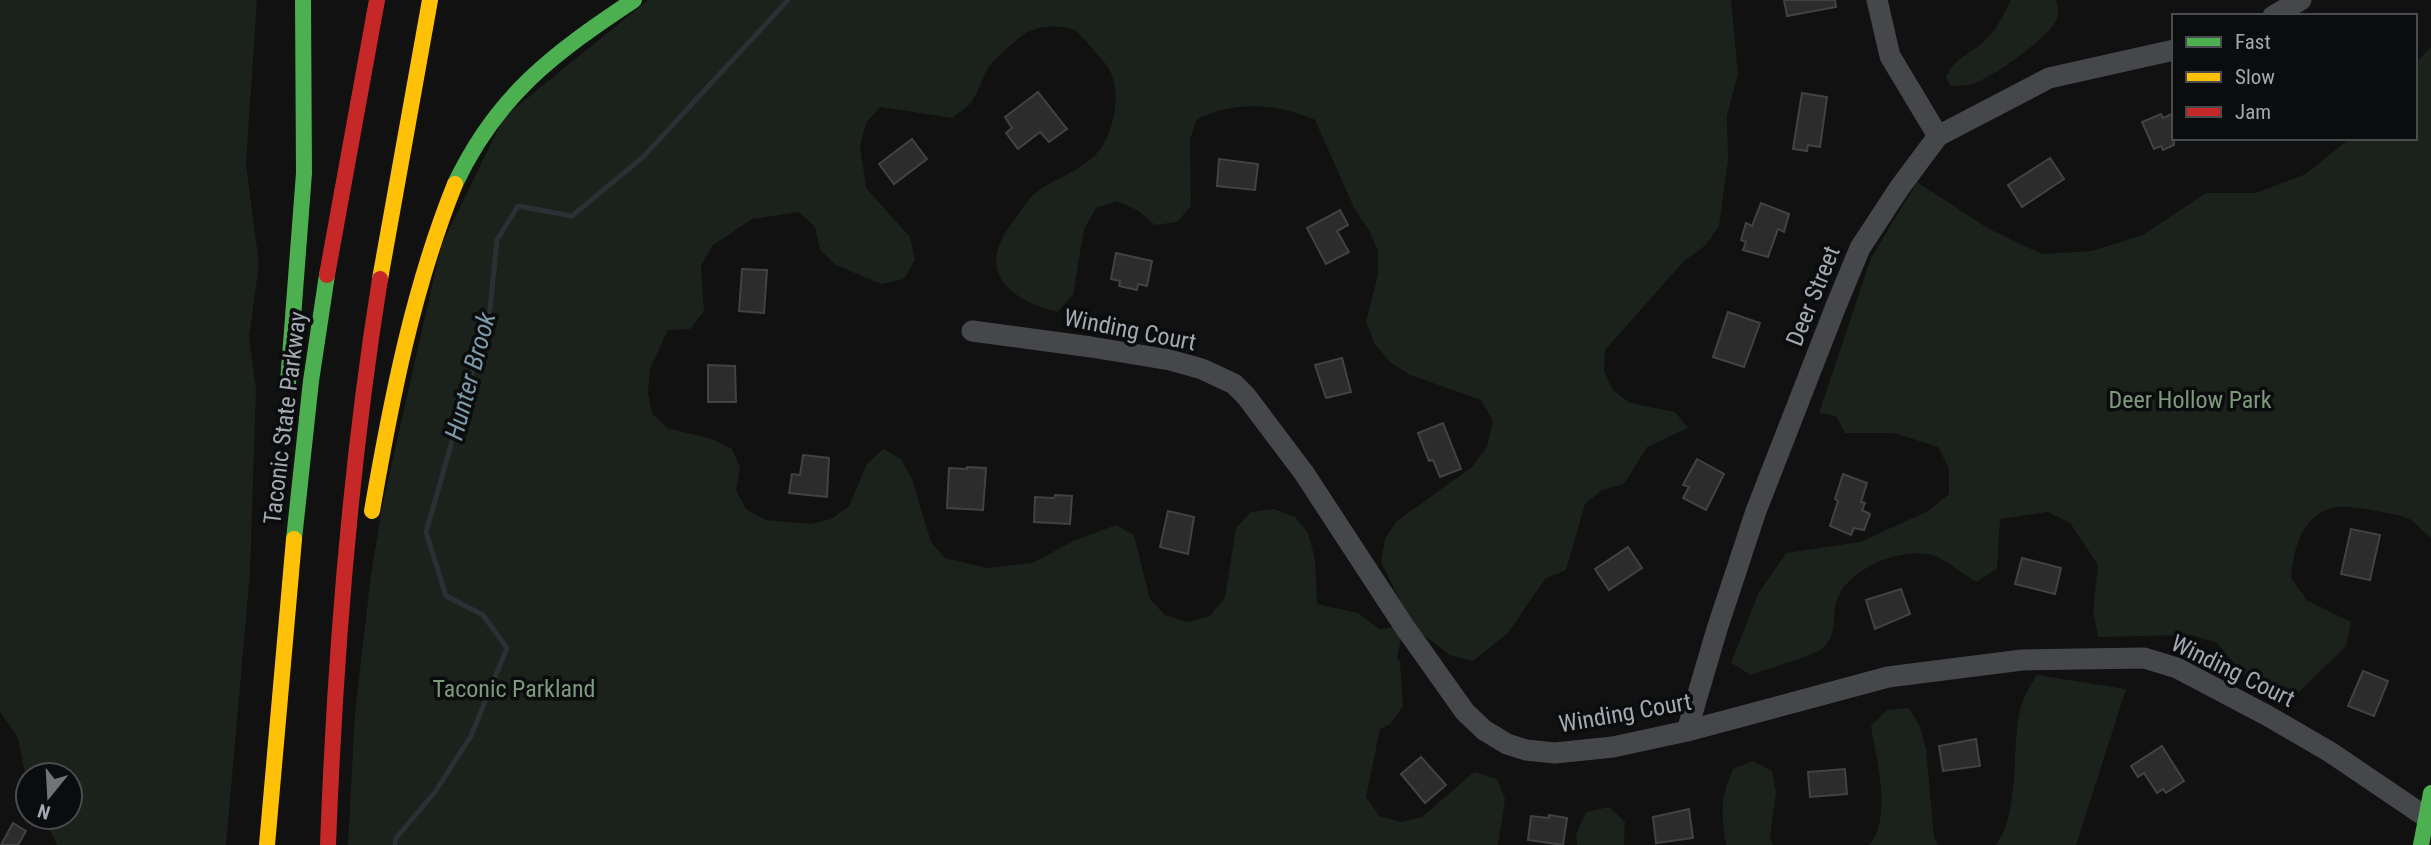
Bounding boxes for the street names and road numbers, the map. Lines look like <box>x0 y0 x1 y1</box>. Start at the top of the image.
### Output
street label: Deer Street <box>1780 242 1846 350</box>
street label: Winding Court <box>1062 303 1198 357</box>
street label: Taconic State Parkway <box>258 310 312 526</box>
street label: Winding Court <box>2167 629 2299 713</box>
street label: Winding Court <box>1557 688 1693 738</box>

